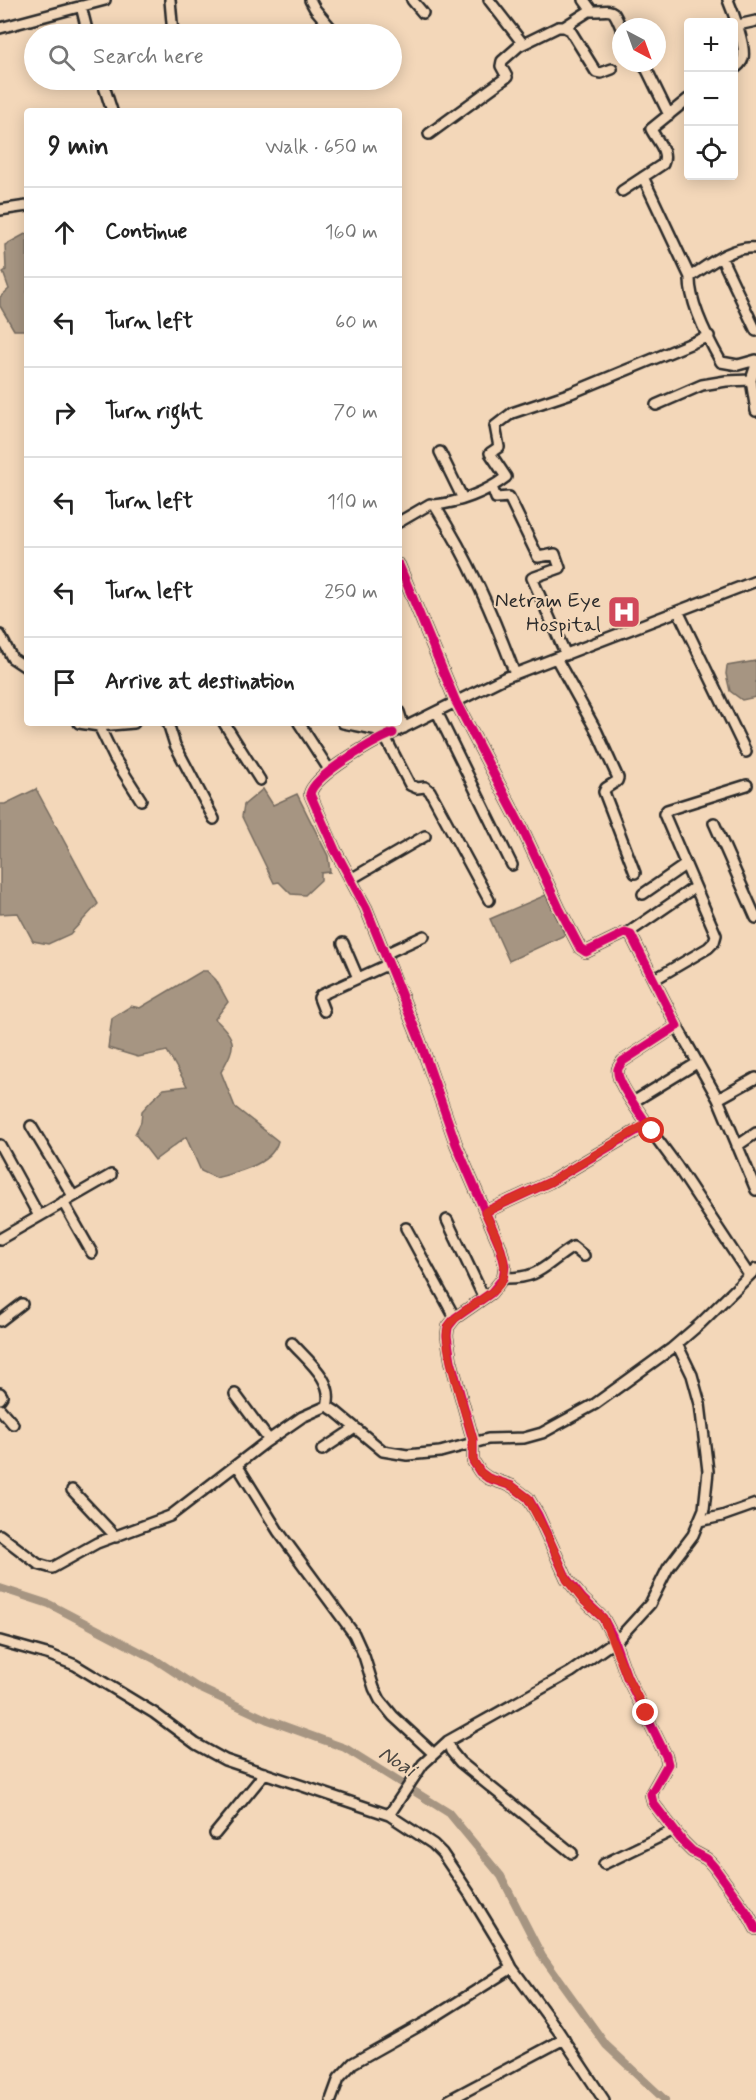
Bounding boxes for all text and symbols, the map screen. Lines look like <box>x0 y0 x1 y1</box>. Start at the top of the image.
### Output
north arrow <box>612 18 666 72</box>
map controls <box>684 18 738 180</box>
button: + <box>684 18 738 72</box>
search box <box>24 24 402 90</box>
icon: search <box>45 41 78 74</box>
text: Search here <box>93 43 204 71</box>
button: − <box>684 72 738 126</box>
button: locate <box>684 126 738 180</box>
text: 9 min <box>48 130 109 164</box>
text: Walk · 650 m <box>265 134 378 161</box>
icon: ahead <box>48 216 81 249</box>
text: Continue <box>105 218 187 246</box>
text: 160 m <box>325 219 378 246</box>
icon: left <box>48 306 81 339</box>
text: Turn left <box>105 308 193 336</box>
text: 60 m <box>335 309 378 336</box>
icon: right <box>48 396 81 429</box>
text: Turn right <box>105 398 203 426</box>
text: 70 m <box>333 399 378 426</box>
icon: left <box>48 486 81 519</box>
text: Turn left <box>105 488 193 516</box>
text: 110 m <box>327 489 378 516</box>
icon: left <box>48 576 81 609</box>
text: Turn left <box>105 578 193 606</box>
text: 250 m <box>324 579 378 606</box>
place label: Netram Eye Hospital <box>495 587 601 639</box>
hospital icon: Netram Eye Hospital <box>606 594 642 630</box>
icon: arrive <box>48 666 81 699</box>
text: Arrive at destination <box>105 668 295 696</box>
route start <box>638 1117 664 1143</box>
route end <box>632 1699 658 1725</box>
water label: Noai <box>373 1739 423 1786</box>

